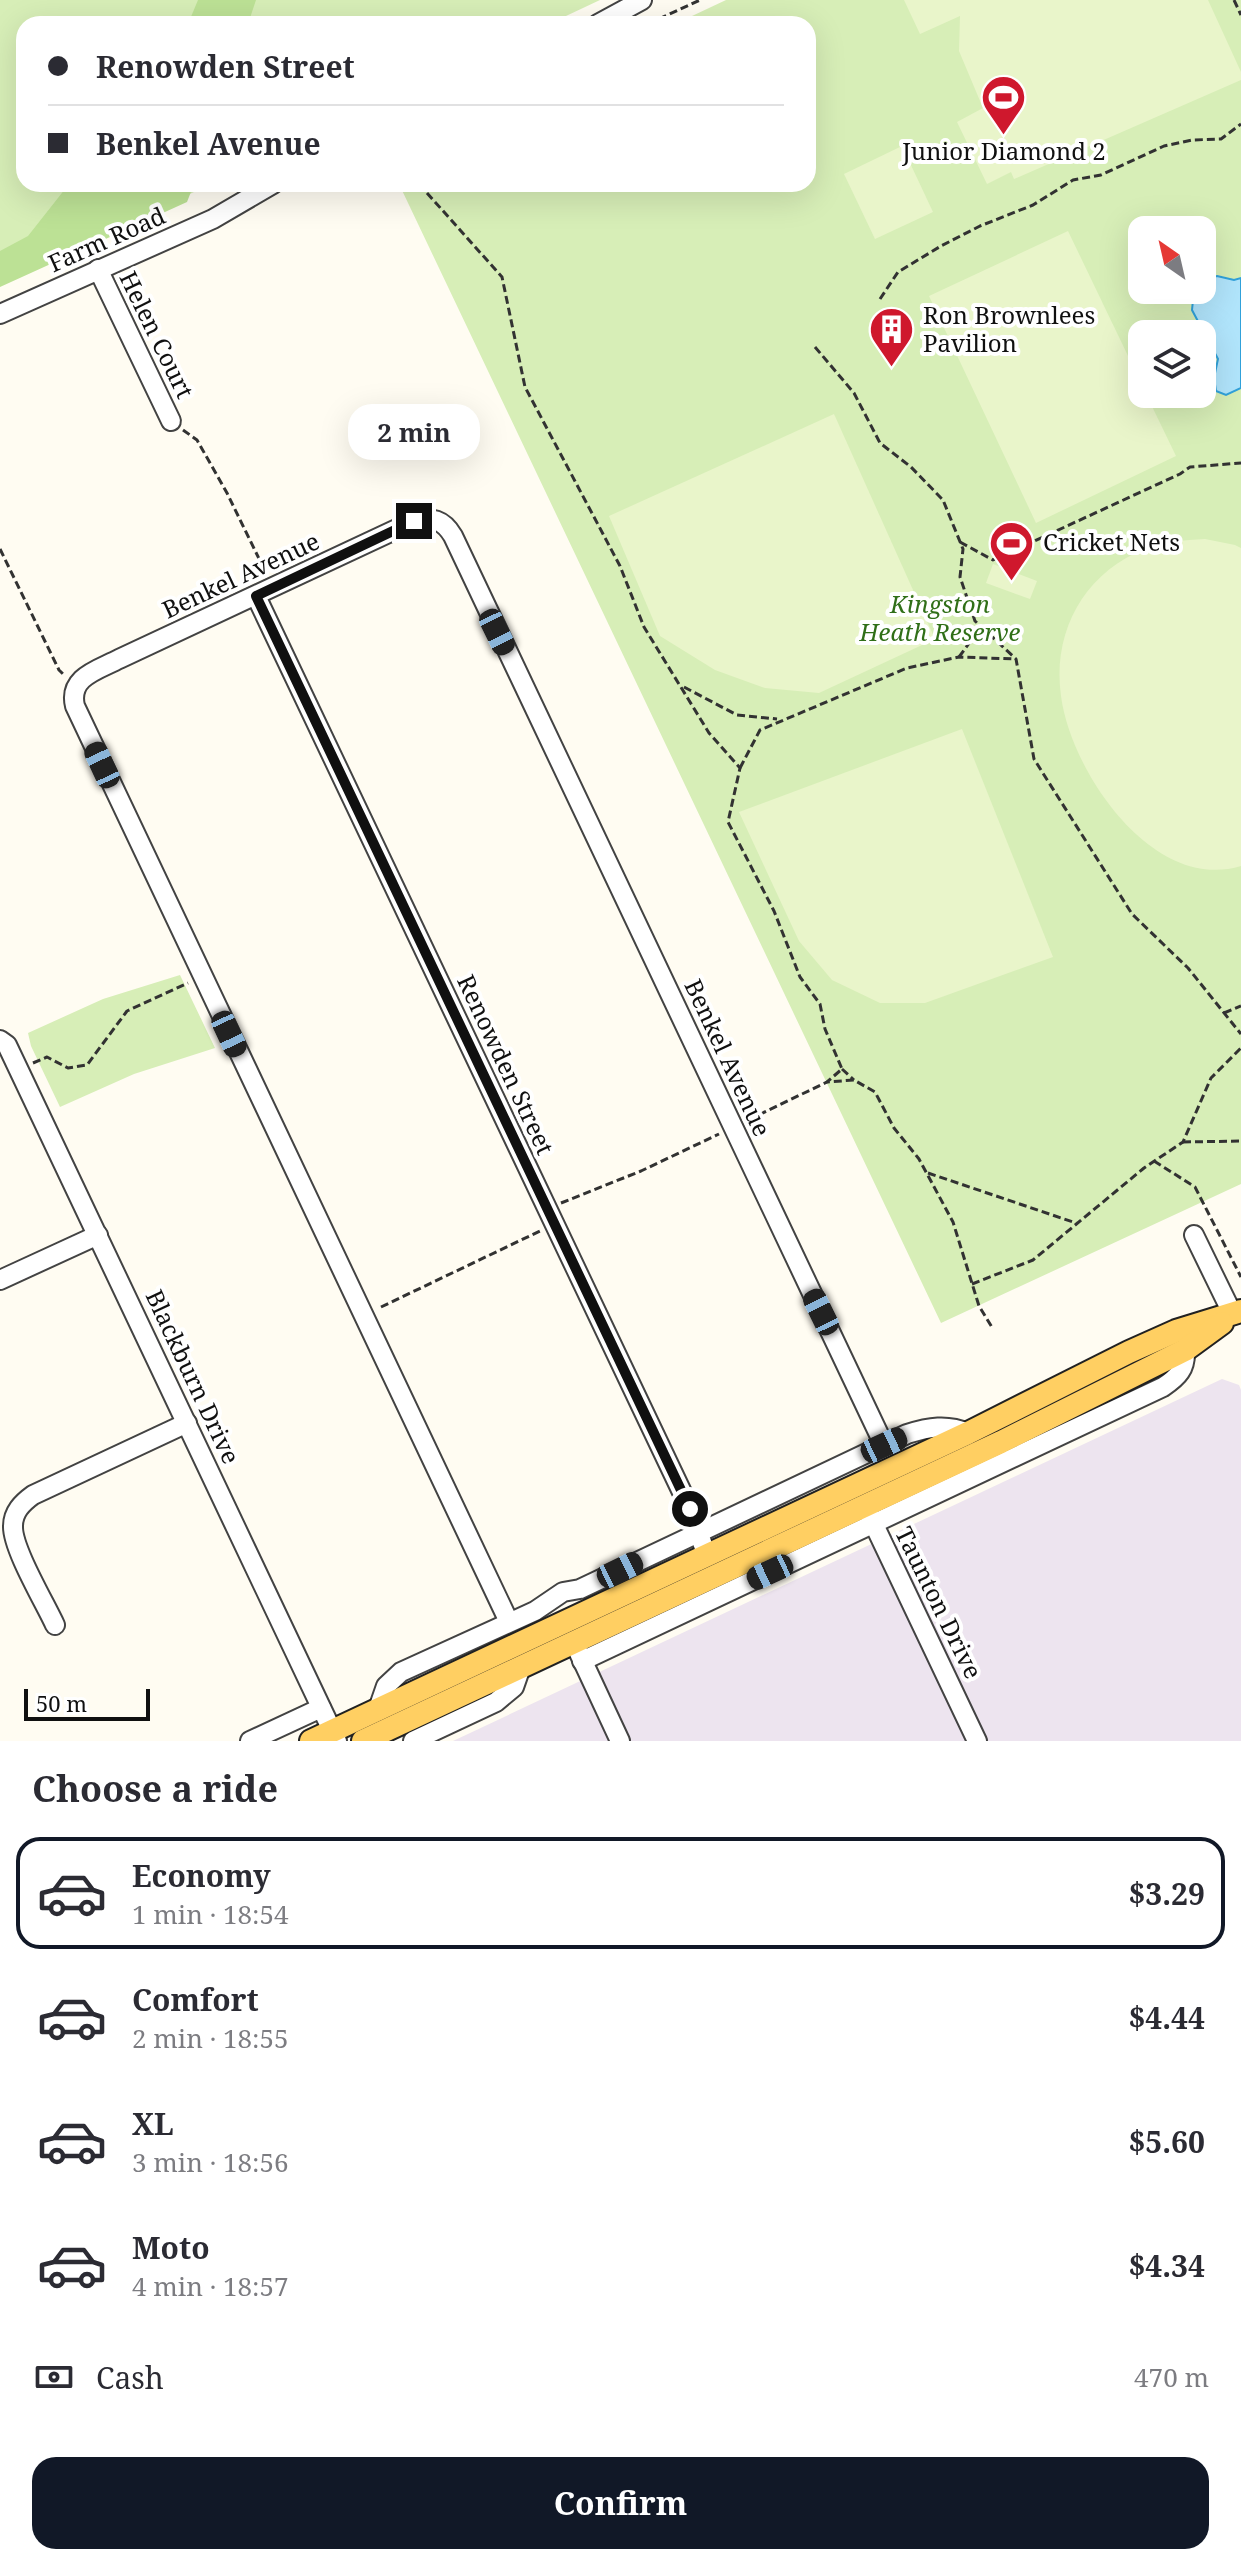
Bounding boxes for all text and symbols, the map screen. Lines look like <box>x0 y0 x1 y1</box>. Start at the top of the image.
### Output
text: Renowden Street <box>96 46 355 87</box>
sports icon: Junior Diamond 2 <box>980 74 1028 137</box>
text: Benkel Avenue <box>96 123 321 164</box>
place label: Junior Diamond 2 <box>901 134 1106 167</box>
street label: Farm Road <box>43 198 170 279</box>
north arrow <box>1128 216 1216 304</box>
map controls <box>1128 216 1216 408</box>
street label: Helen Court <box>112 265 202 403</box>
place label: Ron Brownlees Pavilion <box>923 298 1095 359</box>
building icon: Ron Brownlees Pavilion <box>868 306 916 369</box>
button: layers <box>1128 320 1216 408</box>
callout: 2 min <box>348 405 480 461</box>
text: 2 min <box>377 414 451 450</box>
route end <box>396 503 432 539</box>
sports icon: Cricket Nets <box>988 519 1036 582</box>
street label: Benkel Avenue <box>156 524 324 625</box>
place label: Cricket Nets <box>1043 525 1180 558</box>
park label: Kingston Heath Reserve <box>859 587 1021 648</box>
car <box>476 605 518 659</box>
car <box>81 738 123 792</box>
street label: Renowden Street <box>450 969 562 1160</box>
street label: Benkel Avenue <box>678 973 779 1141</box>
car <box>208 1007 250 1061</box>
street label: Blackburn Drive <box>139 1284 248 1469</box>
car <box>800 1285 842 1339</box>
car <box>857 1424 911 1466</box>
route start <box>672 1491 708 1527</box>
street label: Taunton Drive <box>888 1521 990 1684</box>
car <box>593 1549 647 1591</box>
car <box>743 1551 797 1593</box>
scale bar <box>24 1685 150 1721</box>
text: 50 m <box>36 1688 87 1718</box>
text: Choose a ride <box>32 1764 278 1813</box>
text: Economy <box>132 1855 271 1896</box>
icon: car <box>36 1857 108 1929</box>
text: $3.29 <box>1128 1873 1205 1914</box>
text: 1 min · 18:54 <box>132 1896 289 1932</box>
text: Comfort <box>132 1979 259 2020</box>
icon: car <box>36 1981 108 2053</box>
text: $4.44 <box>1128 1997 1205 2038</box>
text: 2 min · 18:55 <box>132 2020 289 2056</box>
text: XL <box>132 2103 174 2144</box>
icon: car <box>36 2105 108 2177</box>
text: $5.60 <box>1128 2121 1205 2162</box>
text: 3 min · 18:56 <box>132 2144 289 2180</box>
text: Moto <box>132 2227 210 2268</box>
icon: car <box>36 2229 108 2301</box>
text: $4.34 <box>1128 2245 1205 2286</box>
text: 4 min · 18:57 <box>132 2268 289 2304</box>
icon: cash <box>32 2355 76 2399</box>
text: Cash <box>96 2357 164 2398</box>
text: 470 m <box>1134 2359 1209 2395</box>
button: Confirm <box>32 2457 1209 2549</box>

